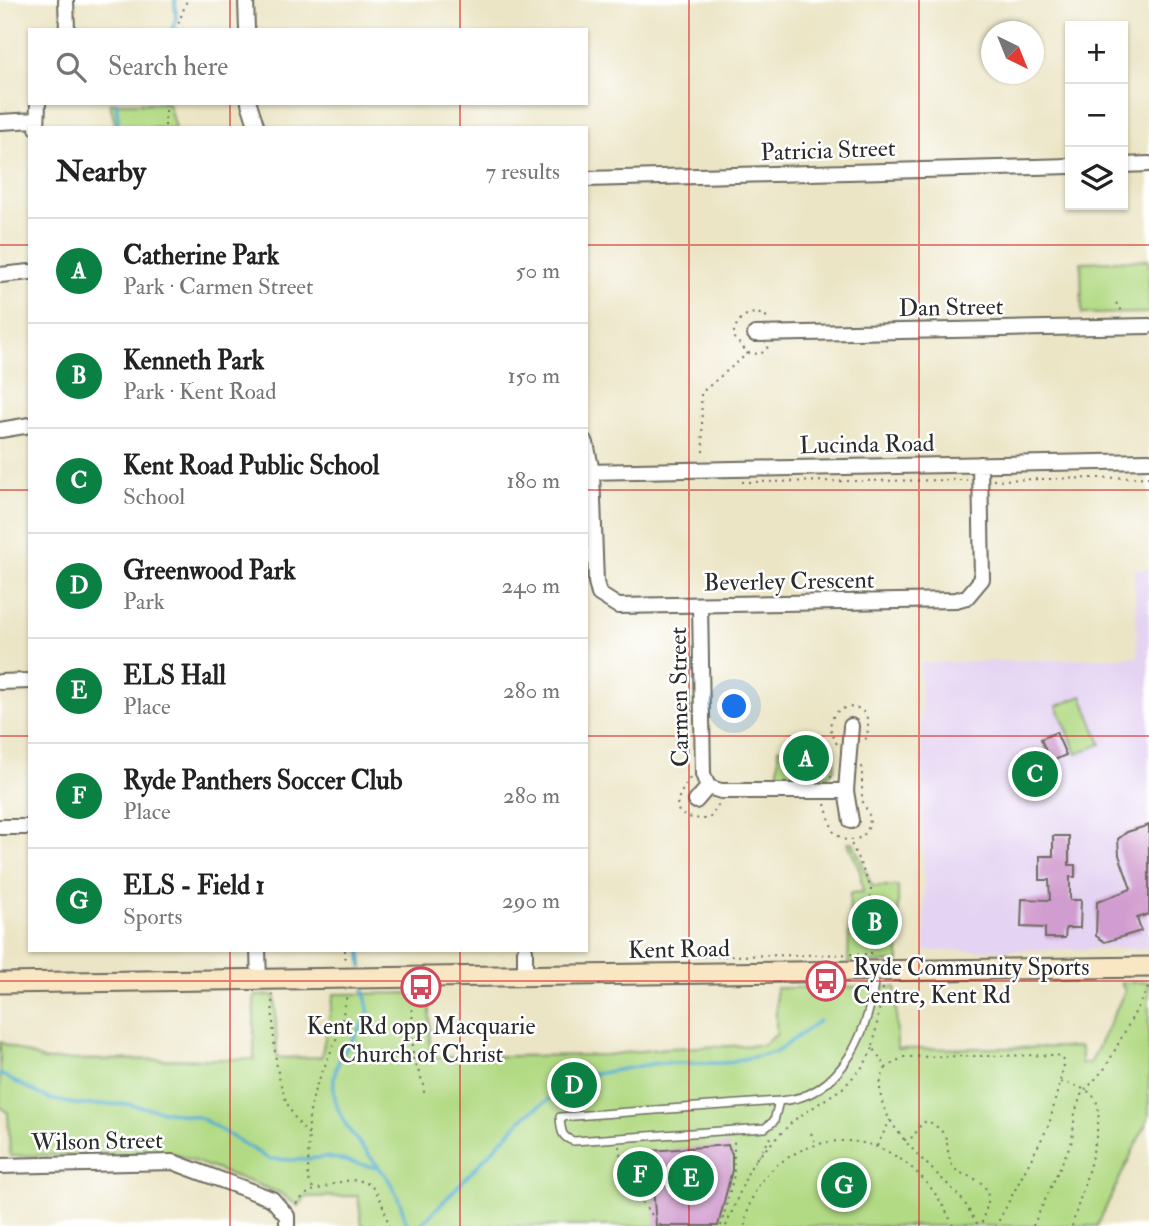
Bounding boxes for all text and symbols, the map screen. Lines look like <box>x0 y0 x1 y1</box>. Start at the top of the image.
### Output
north arrow <box>981 21 1044 84</box>
map controls <box>1065 21 1128 210</box>
button: + <box>1065 21 1128 84</box>
search box <box>28 28 588 105</box>
icon: search <box>52 48 90 86</box>
text: Search here <box>108 51 228 83</box>
button: − <box>1065 84 1128 147</box>
street label: Patricia Street <box>760 133 896 168</box>
button: layers <box>1065 147 1128 210</box>
text: Nearby <box>56 153 146 190</box>
text: 7 results <box>486 157 560 186</box>
text: Catherine Park <box>123 240 279 272</box>
text: A <box>72 256 86 285</box>
text: 50 m <box>516 256 560 285</box>
text: Park · Carmen Street <box>123 272 313 301</box>
street label: Dan Street <box>898 291 1004 324</box>
text: Kenneth Park <box>123 345 264 377</box>
text: B <box>71 361 87 390</box>
text: 150 m <box>507 361 560 390</box>
text: Park · Kent Road <box>123 377 277 406</box>
street label: Lucinda Road <box>799 428 935 461</box>
text: Kent Road Public School <box>123 450 379 482</box>
text: C <box>71 466 87 495</box>
text: 180 m <box>507 466 560 495</box>
text: School <box>123 482 185 511</box>
text: Greenwood Park <box>123 555 296 587</box>
street label: Beverley Crescent <box>703 565 875 598</box>
text: D <box>70 571 88 600</box>
text: 240 m <box>501 571 560 600</box>
text: Park <box>123 587 165 616</box>
street label: Carmen Street <box>663 626 696 767</box>
text: ELS Hall <box>123 660 226 692</box>
text: E <box>71 676 87 705</box>
text: 280 m <box>503 676 560 705</box>
your location <box>717 689 751 723</box>
text: Place <box>123 692 171 721</box>
pin: A <box>783 732 829 784</box>
pin: C <box>1012 748 1058 800</box>
text: Ryde Panthers Soccer Club <box>123 765 402 797</box>
text: F <box>72 781 86 810</box>
text: 280 m <box>503 781 560 810</box>
text: Place <box>123 797 171 826</box>
text: ELS - Field 1 <box>123 870 265 902</box>
text: G <box>69 886 89 915</box>
text: 290 m <box>502 886 560 915</box>
pin: B <box>852 896 898 948</box>
text: Sports <box>123 902 182 931</box>
street label: Kent Road <box>628 933 730 966</box>
place label: Ryde Community Sports Centre, Kent Rd <box>853 952 1089 1011</box>
bus stop icon: Ryde Community Sports Centre, Kent Rd <box>805 960 847 1002</box>
bus stop icon: Kent Rd opp Macquarie Church of Christ <box>400 966 442 1008</box>
place label: Kent Rd opp Macquarie Church of Christ <box>307 1011 535 1070</box>
pin: D <box>551 1059 597 1111</box>
street label: Wilson Street <box>30 1125 163 1158</box>
pin: F <box>617 1148 663 1200</box>
pin: E <box>668 1152 714 1204</box>
pin: G <box>821 1159 867 1211</box>

